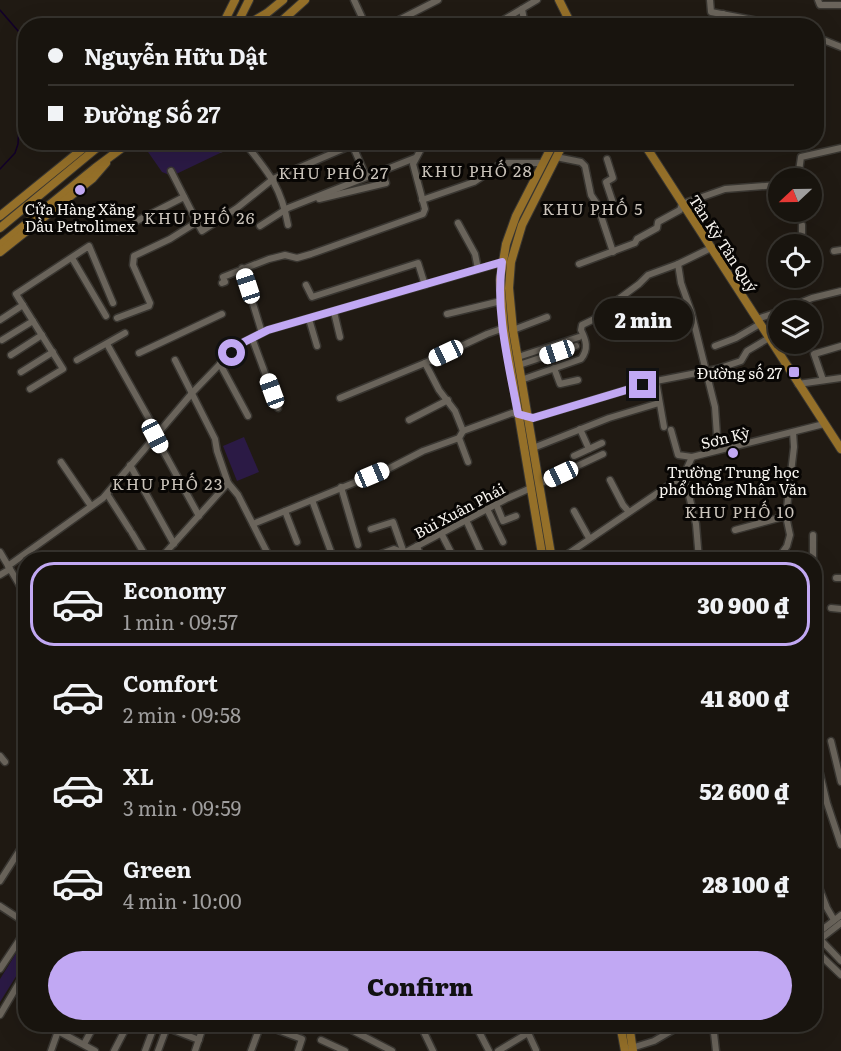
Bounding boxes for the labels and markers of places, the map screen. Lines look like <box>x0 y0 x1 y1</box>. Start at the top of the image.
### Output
marker: Cửa Hàng Xăng Dầu Petrolimex <box>73 183 87 197</box>
place label: Cửa Hàng Xăng Dầu Petrolimex <box>25 197 136 237</box>
place label: Đường số 27 <box>697 361 782 384</box>
marker: Đường số 27 <box>787 365 801 379</box>
marker: Trường Trung học phổ thông Nhân Văn <box>726 446 740 460</box>
place label: Trường Trung học phổ thông Nhân Văn <box>659 460 807 500</box>

